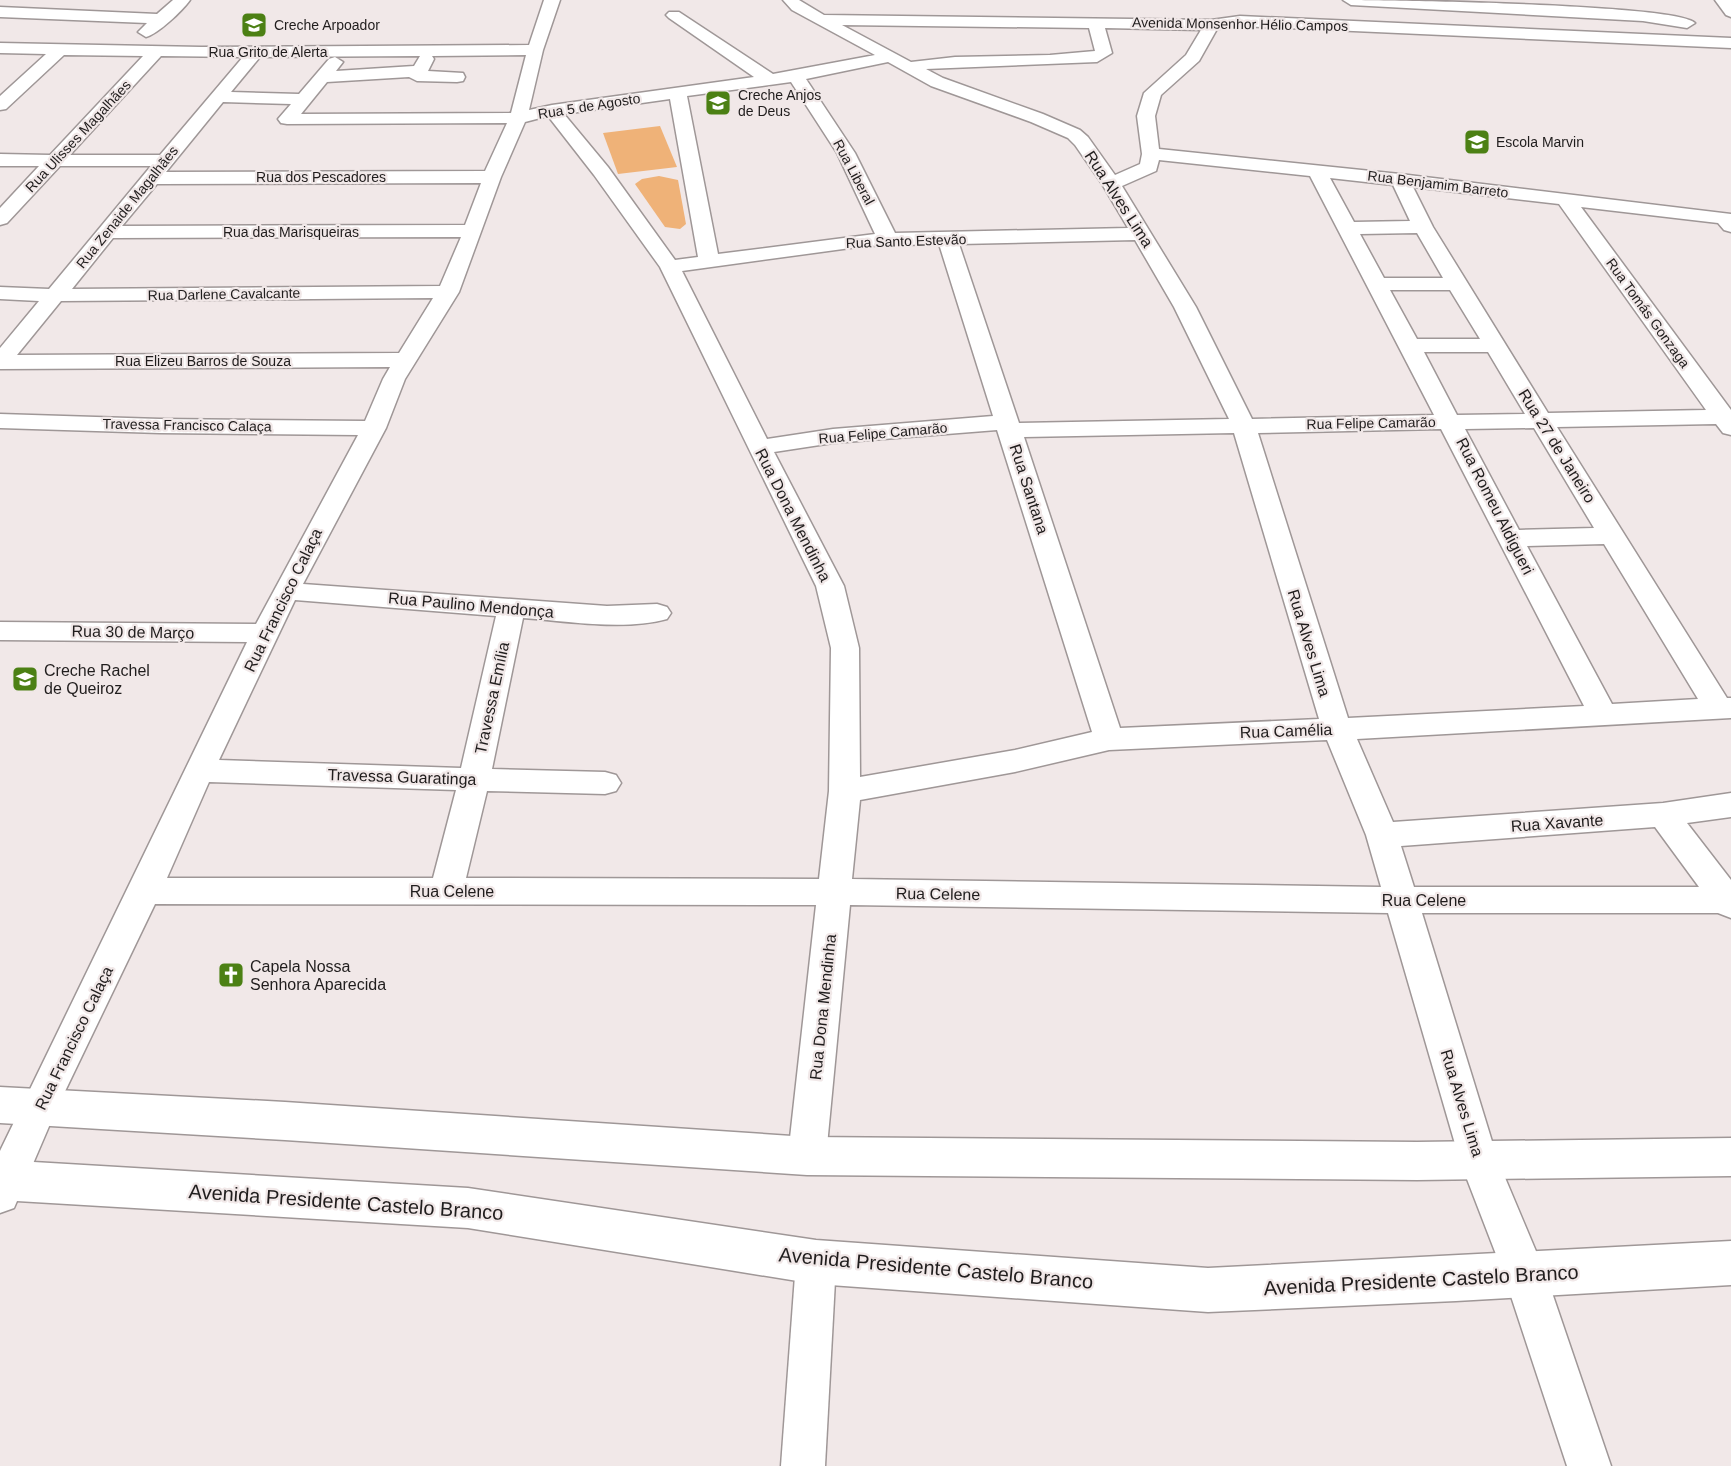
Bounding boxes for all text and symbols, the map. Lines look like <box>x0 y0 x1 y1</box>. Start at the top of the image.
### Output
school or university icon: Creche Arpoador <box>239 10 269 40</box>
street label: Avenida Monsenhor Hélio Campos <box>1132 14 1348 34</box>
place label: Creche Arpoador <box>274 17 380 33</box>
street label: Rua Grito de Alerta <box>208 44 328 60</box>
street label: Rua Ulisses Magalhães <box>22 77 134 195</box>
place label: Creche Anjos de Deus <box>738 87 821 119</box>
school or university icon: Creche Anjos de Deus <box>703 88 733 118</box>
street label: Rua 5 de Agosto <box>537 90 642 122</box>
school or university icon: Escola Marvin <box>1462 127 1492 157</box>
place label: Escola Marvin <box>1496 134 1584 150</box>
street label: Rua Liberal <box>830 137 878 207</box>
street label: Rua Zenaide Magalhães <box>73 143 181 271</box>
street label: Rua Alves Lima <box>1082 148 1156 250</box>
street label: Rua Benjamim Barreto <box>1367 167 1509 201</box>
street label: Rua dos Pescadores <box>256 169 386 185</box>
street label: Rua das Marisqueiras <box>223 224 359 240</box>
street label: Rua Santo Estevão <box>845 231 967 251</box>
street label: Rua Tomás Gonzaga <box>1603 255 1693 371</box>
street label: Rua Darlene Cavalcante <box>148 285 301 303</box>
street label: Rua Elizeu Barros de Souza <box>115 353 291 369</box>
street label: Rua 27 de Janeiro <box>1515 386 1599 506</box>
street label: Rua Felipe Camarão <box>1306 414 1436 432</box>
street label: Travessa Francisco Calaça <box>102 416 272 434</box>
street label: Rua Felipe Camarão <box>818 419 948 447</box>
street label: Rua Romeu Aldigueri <box>1453 435 1537 577</box>
street label: Rua Santana <box>1006 442 1052 536</box>
street label: Rua Dona Mendinha <box>752 446 834 584</box>
street label: Rua Francisco Calaça <box>241 525 325 674</box>
street label: Rua Alves Lima <box>1285 587 1333 699</box>
street label: Rua Paulino Mendonça <box>387 589 555 621</box>
street label: Rua 30 de Março <box>71 622 195 642</box>
street label: Travessa Emília <box>472 640 512 756</box>
place label: Creche Rachel de Queiroz <box>44 662 150 697</box>
school or university icon: Creche Rachel de Queiroz <box>10 664 40 694</box>
street label: Rua Camélia <box>1239 721 1333 741</box>
street label: Travessa Guaratinga <box>327 766 477 788</box>
street label: Rua Xavante <box>1510 811 1604 835</box>
street label: Rua Celene <box>410 883 494 900</box>
street label: Rua Celene <box>896 885 980 903</box>
street label: Rua Celene <box>1382 892 1466 909</box>
street label: Rua Dona Mendinha <box>807 933 839 1081</box>
place label: Capela Nossa Senhora Aparecida <box>250 958 386 993</box>
church icon: Capela Nossa Senhora Aparecida <box>216 960 246 990</box>
street label: Rua Francisco Calaça <box>32 963 116 1112</box>
street label: Rua Alves Lima <box>1438 1047 1486 1159</box>
street label: Avenida Presidente Castelo Branco <box>188 1180 504 1224</box>
street label: Avenida Presidente Castelo Branco <box>778 1243 1094 1293</box>
street label: Avenida Presidente Castelo Branco <box>1263 1261 1579 1299</box>

